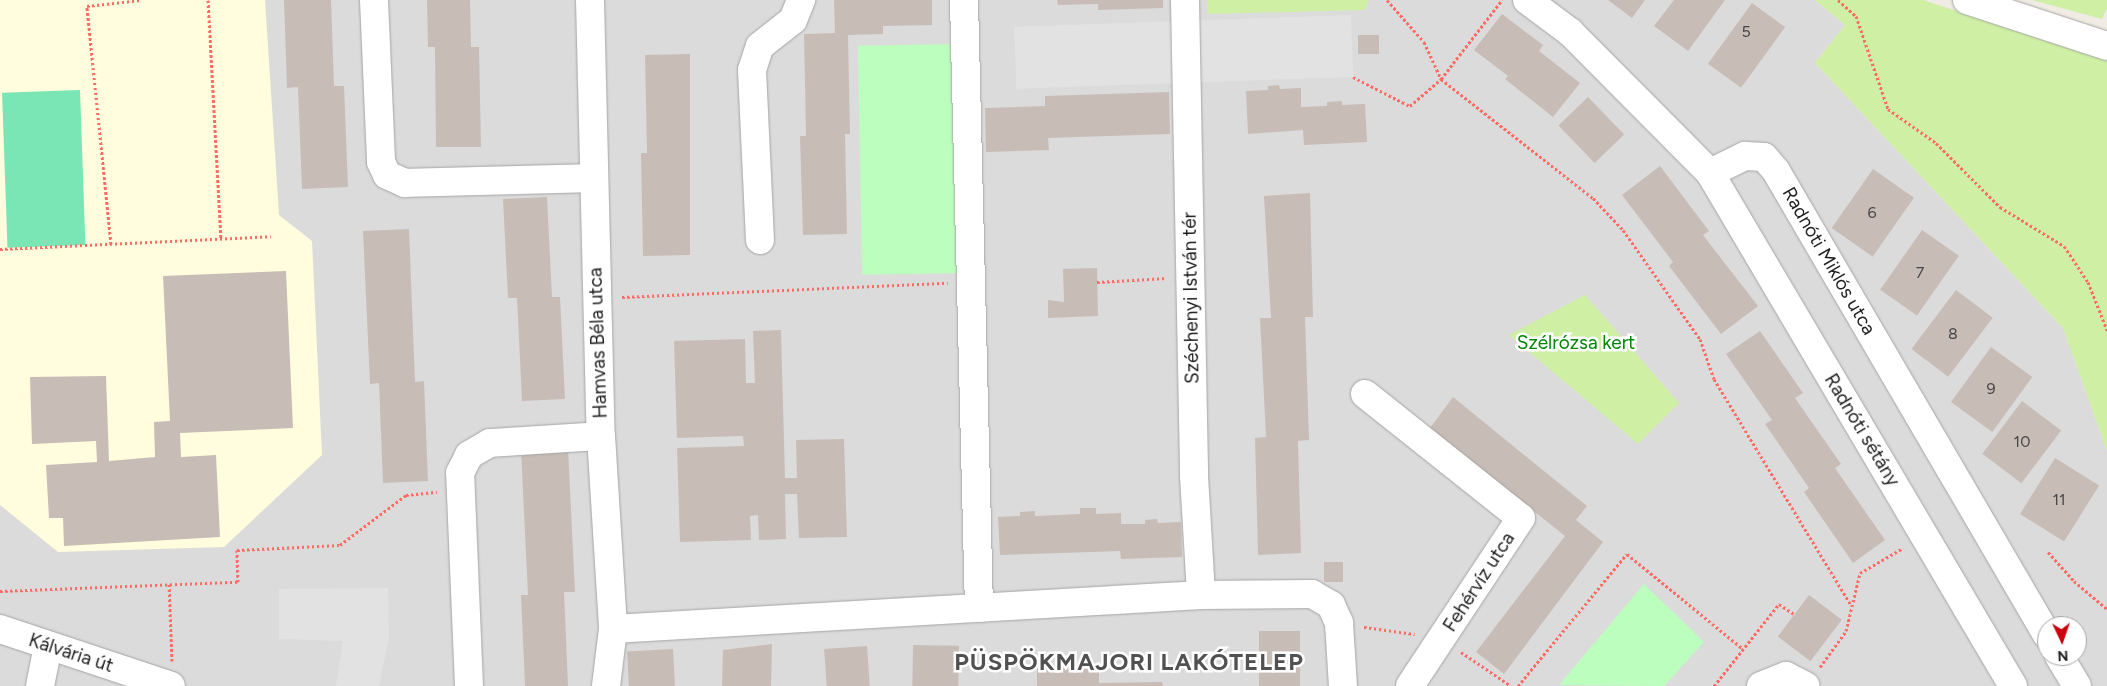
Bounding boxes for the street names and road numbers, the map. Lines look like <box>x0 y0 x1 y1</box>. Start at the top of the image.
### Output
street label: Radnóti Miklós utca <box>1777 183 1881 339</box>
street label: Széchenyi István tér <box>1178 212 1204 384</box>
street label: Hamvas Béla utca <box>584 267 612 419</box>
street label: Radnóti sétány <box>1819 370 1905 490</box>
street label: Fehérvíz utca <box>1438 528 1520 636</box>
street label: Kálvária út <box>26 629 116 677</box>

